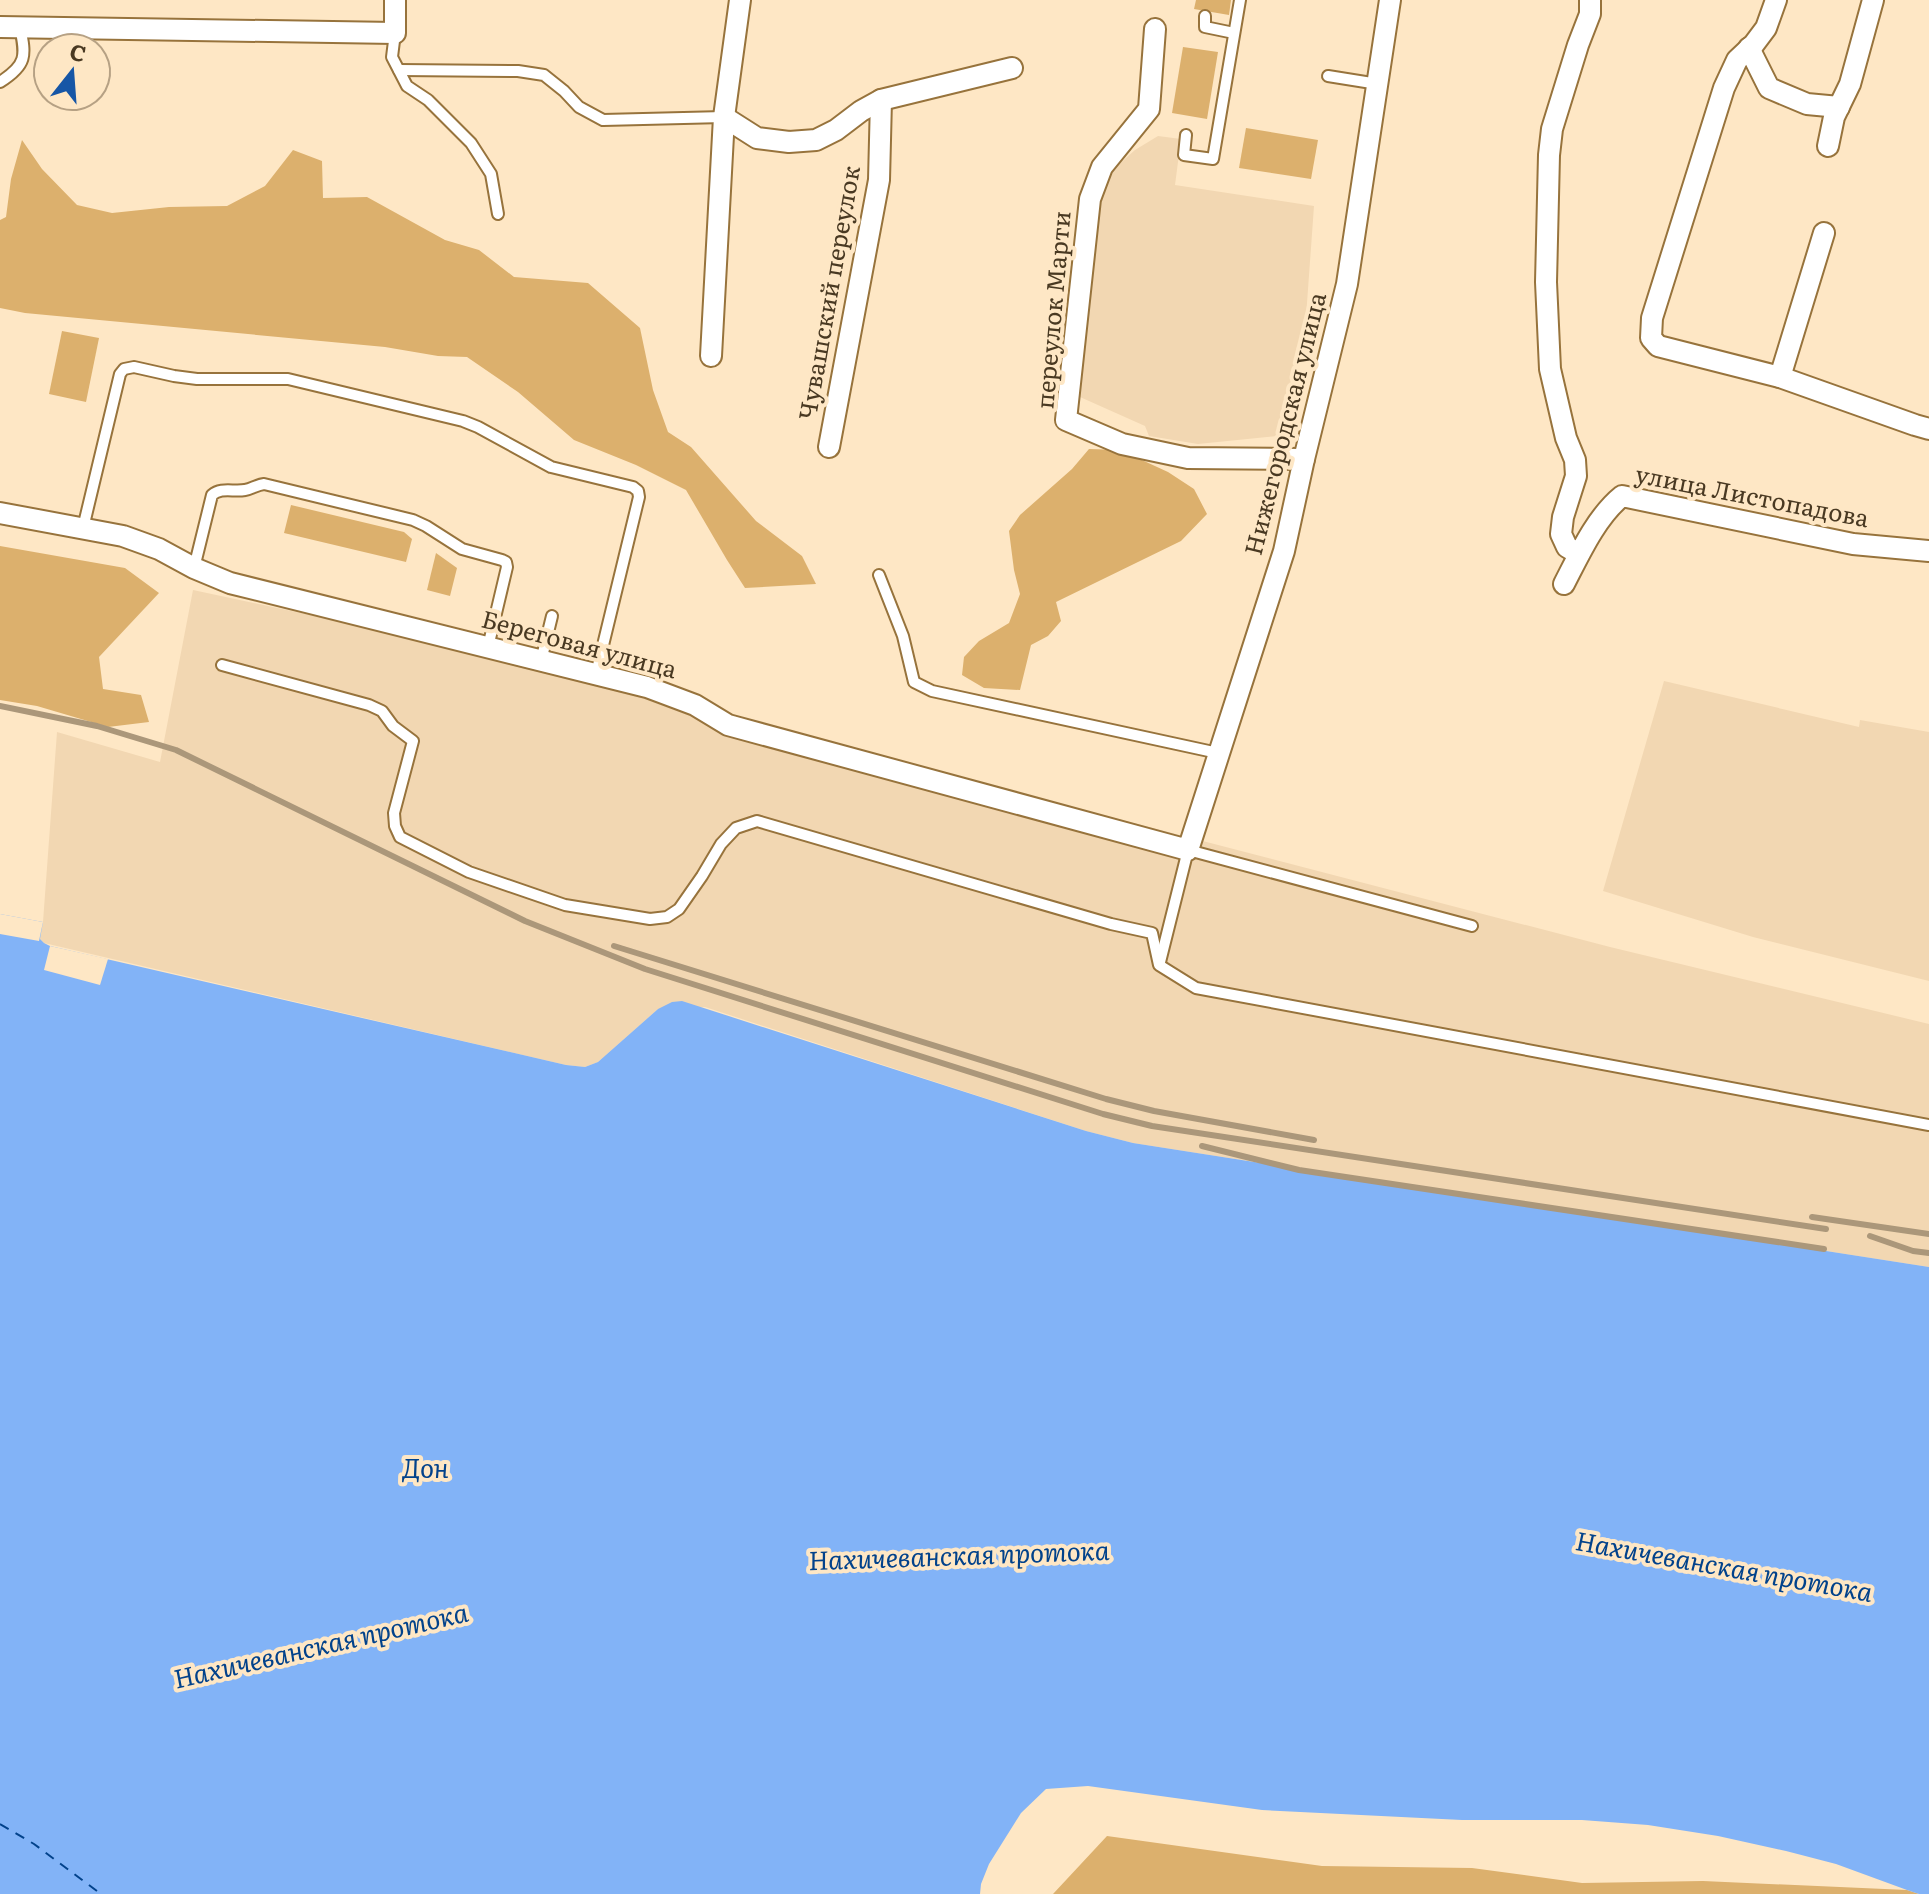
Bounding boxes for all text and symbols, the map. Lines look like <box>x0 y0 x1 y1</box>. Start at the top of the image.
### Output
north arrow <box>32 32 112 112</box>
text: С <box>66 33 91 70</box>
street label: Чувашский переулок <box>788 163 867 422</box>
street label: переулок Марти <box>1025 209 1078 410</box>
street label: Нижегородская улица <box>1234 288 1333 559</box>
street label: улица Листопадова <box>1633 455 1872 534</box>
street label: Береговая улица <box>478 600 681 685</box>
water label: Дон <box>401 1447 449 1486</box>
water label: Нахичеванская протока <box>1573 1519 1876 1610</box>
water label: Нахичеванская протока <box>808 1529 1110 1578</box>
water label: Нахичеванская протока <box>169 1591 472 1696</box>

